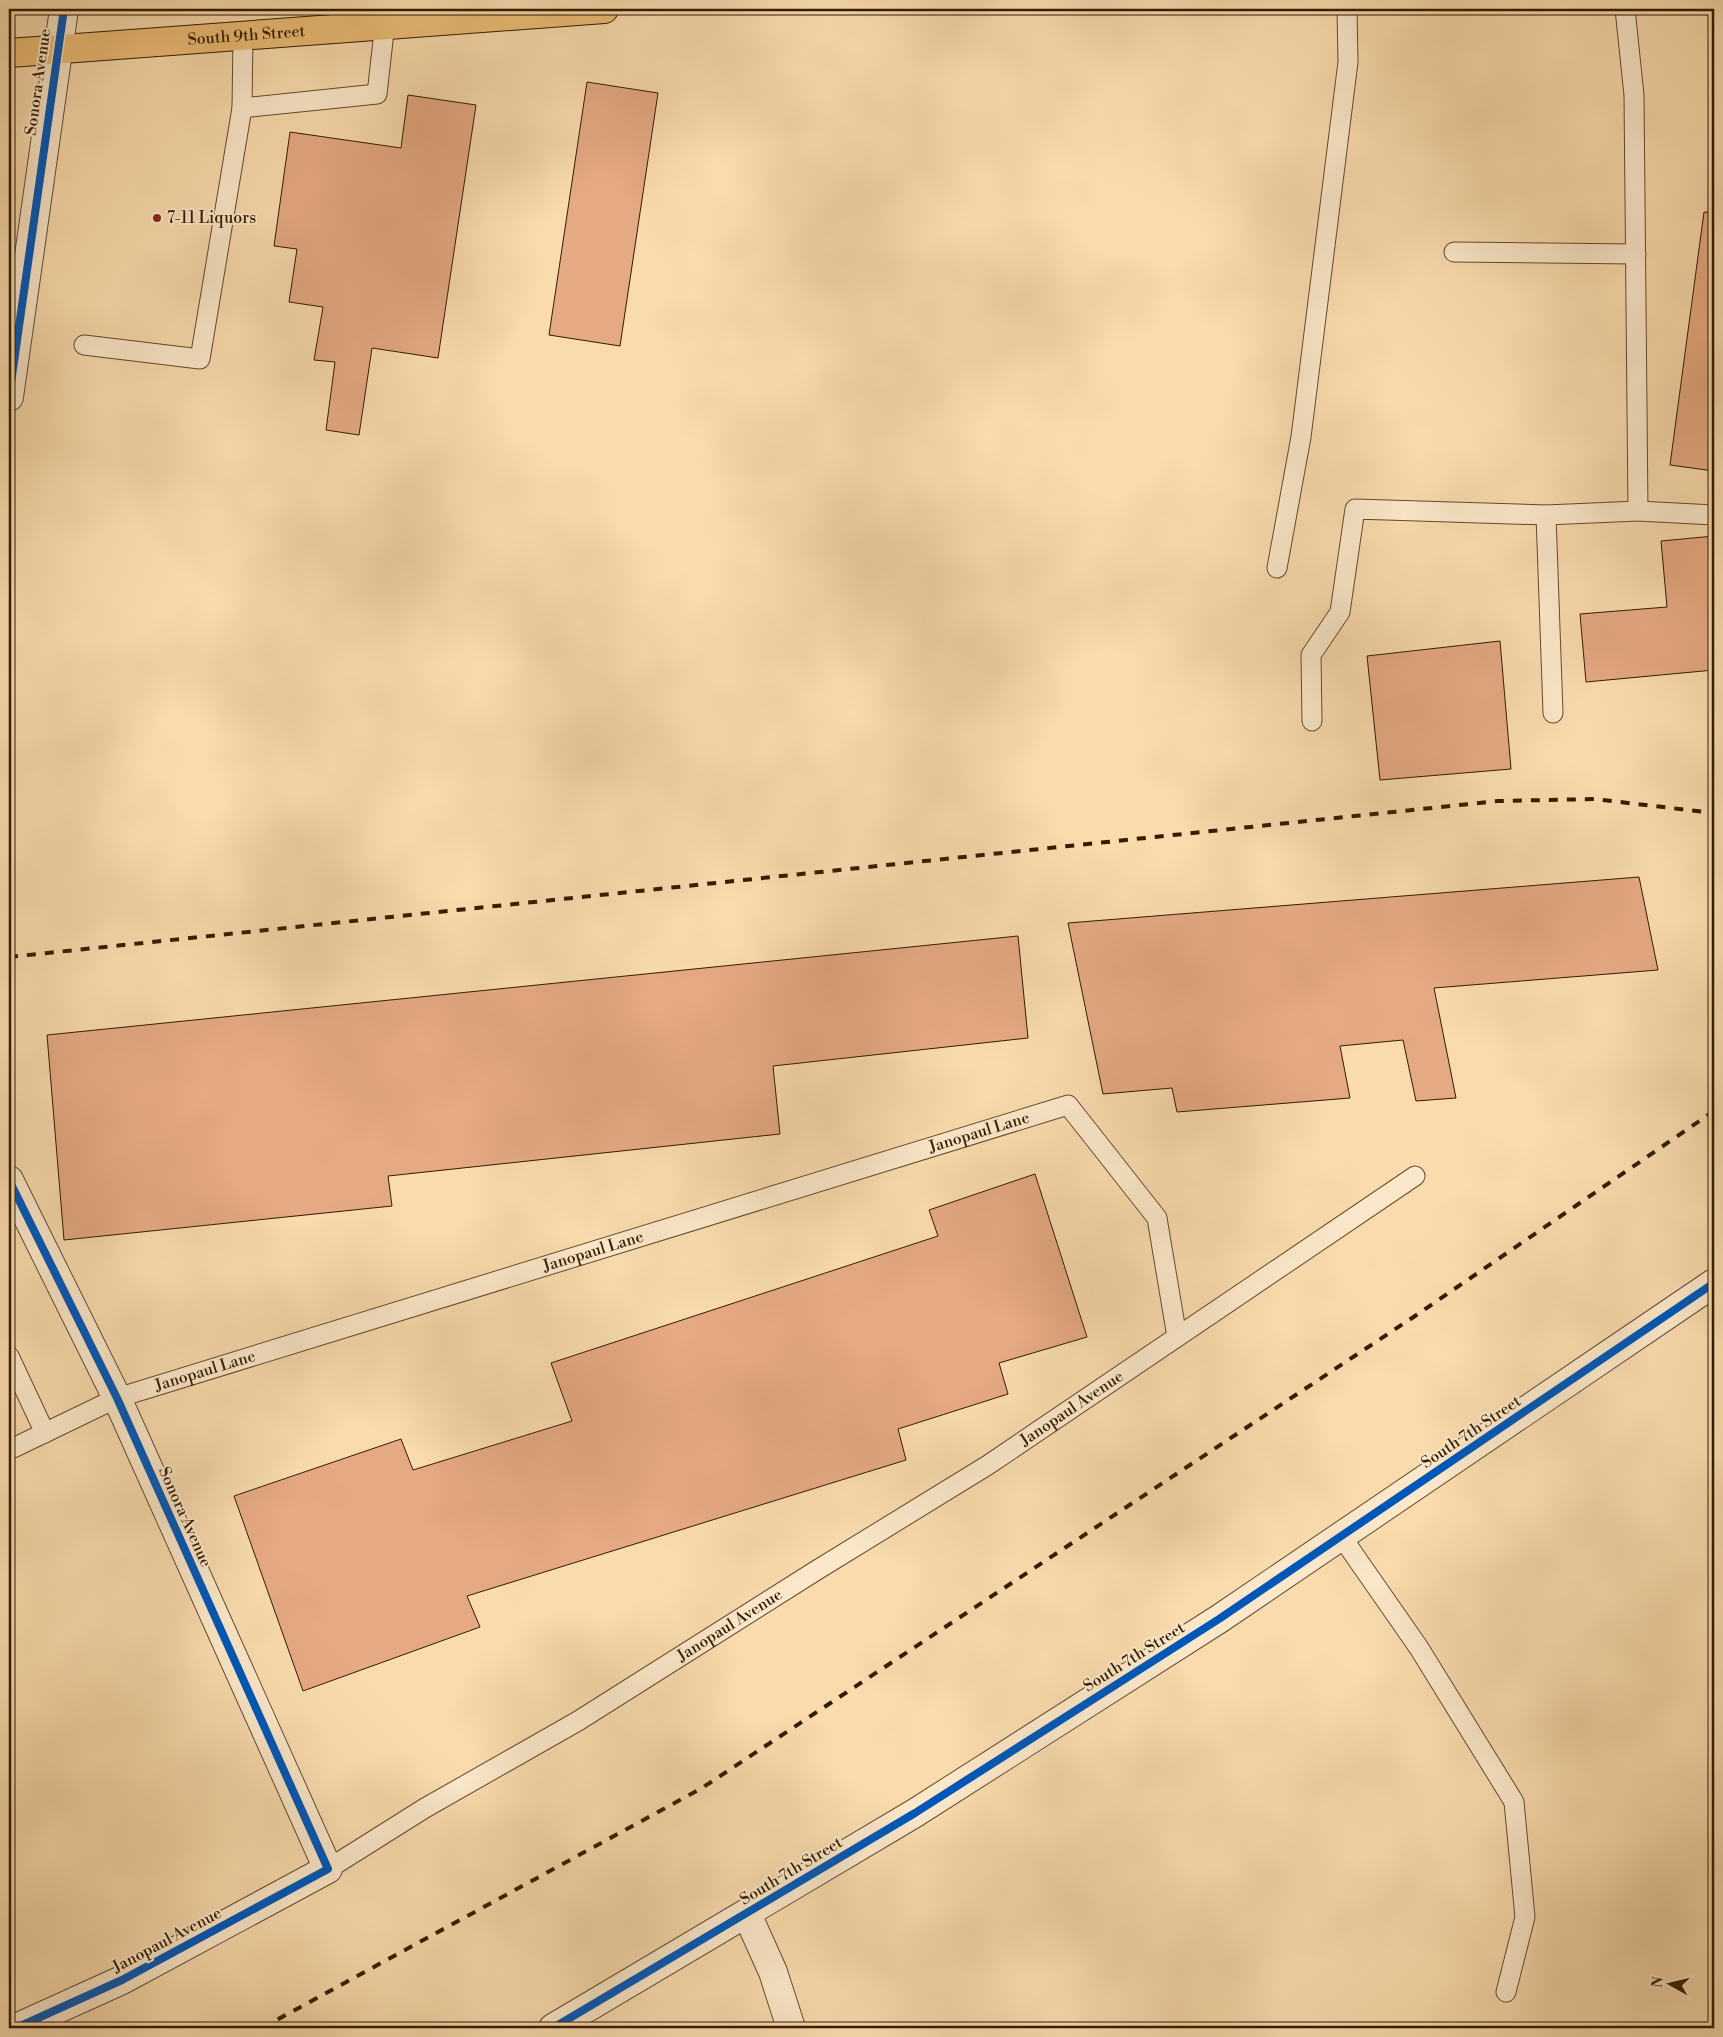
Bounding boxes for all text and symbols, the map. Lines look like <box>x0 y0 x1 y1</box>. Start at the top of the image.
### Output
street label: South 9th Street <box>187 21 306 50</box>
street label: Sonora Avenue <box>21 27 55 137</box>
place label: 7-11 Liquors <box>167 208 256 228</box>
marker: 7-11 Liquors <box>151 212 163 224</box>
street label: Janopaul Lane <box>925 1107 1032 1158</box>
street label: Janopaul Lane <box>539 1226 646 1277</box>
street label: Janopaul Lane <box>151 1346 258 1396</box>
street label: Janopaul Avenue <box>1015 1366 1127 1451</box>
street label: South 7th Street <box>1417 1391 1525 1473</box>
street label: Sonora Avenue <box>154 1464 216 1570</box>
street label: Janopaul Avenue <box>672 1584 786 1666</box>
street label: South 7th Street <box>1079 1618 1189 1696</box>
street label: South 7th Street <box>736 1832 846 1909</box>
street label: Janopaul Avenue <box>108 1903 225 1978</box>
north arrow <box>1646 1960 1696 2010</box>
text: N <box>1648 1976 1668 1989</box>

